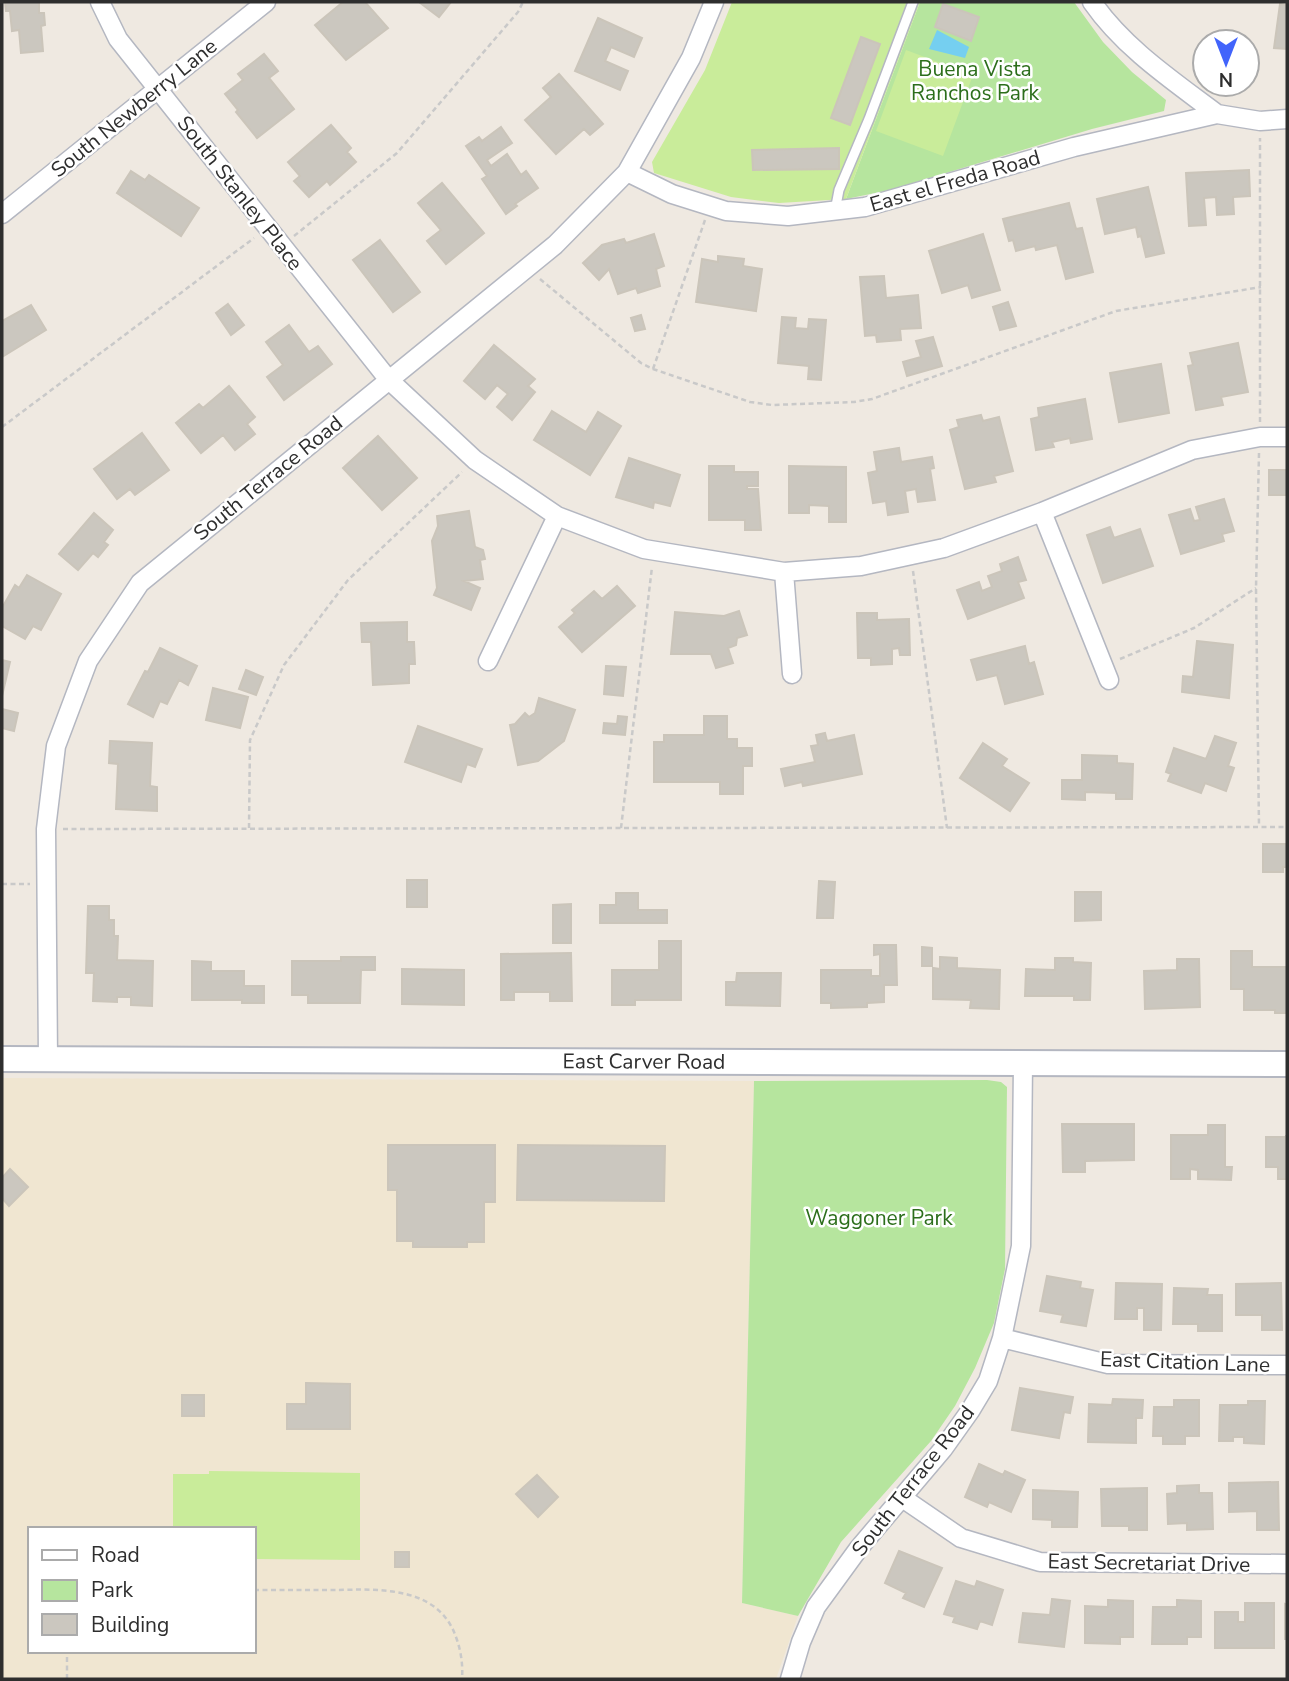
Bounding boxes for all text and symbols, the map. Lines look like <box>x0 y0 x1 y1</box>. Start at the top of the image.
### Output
north arrow <box>1191 28 1261 98</box>
street label: South Newberry Lane <box>45 32 223 184</box>
park label: Buena Vista Ranchos Park <box>911 55 1039 107</box>
text: N <box>1219 66 1233 92</box>
street label: South Stanley Place <box>171 110 309 276</box>
street label: East el Freda Road <box>866 143 1044 219</box>
street label: South Terrace Road <box>188 409 348 547</box>
street label: East Carver Road <box>563 1047 725 1076</box>
park label: Waggoner Park <box>805 1204 953 1232</box>
street label: East Citation Lane <box>1099 1345 1271 1379</box>
street label: South Terrace Road <box>845 1400 981 1562</box>
legend <box>28 1527 256 1653</box>
text: Road <box>91 1541 140 1569</box>
street label: East Secretariat Drive <box>1047 1547 1251 1579</box>
text: Park <box>91 1576 133 1604</box>
text: Building <box>91 1611 169 1639</box>

